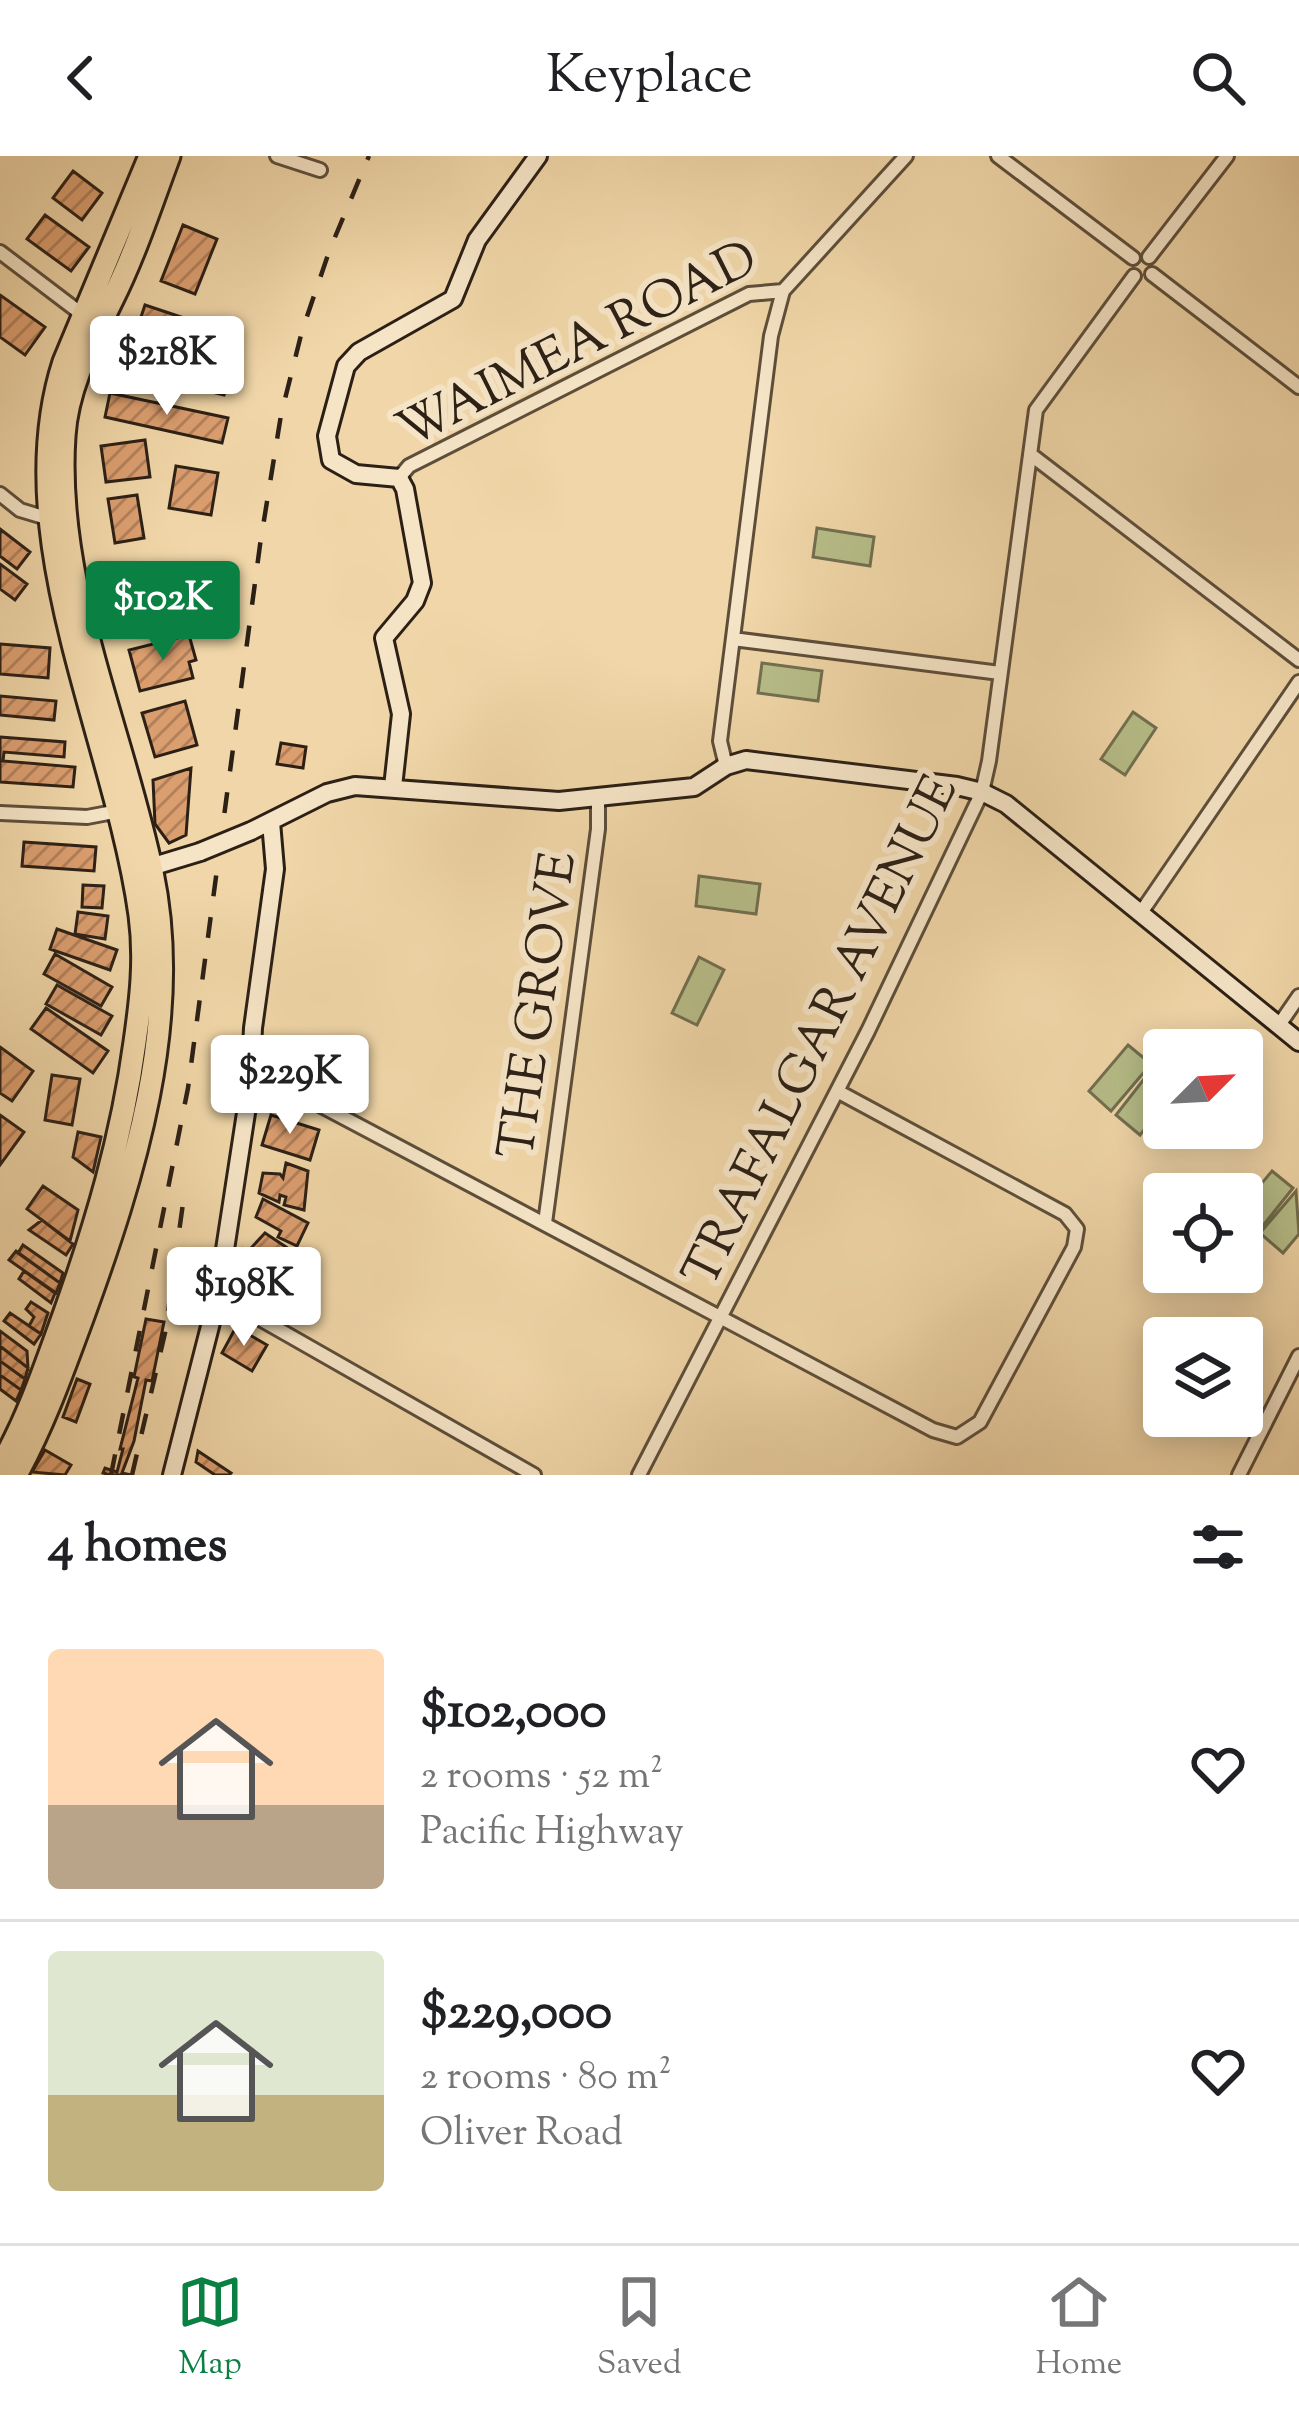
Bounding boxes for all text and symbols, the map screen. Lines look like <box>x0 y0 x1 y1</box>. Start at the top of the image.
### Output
text: Keyplace <box>546 39 753 117</box>
icon: back <box>48 45 114 111</box>
icon: search <box>1185 45 1251 111</box>
street label: WAIMEA ROAD <box>386 225 771 469</box>
pin: $218K <box>83 316 251 418</box>
text: $218K <box>117 327 217 383</box>
pin: $102K <box>79 561 247 663</box>
text: $102K <box>113 572 213 628</box>
street label: TRAFALGAR AVENUE <box>667 764 979 1301</box>
street label: THE GROVE <box>483 848 598 1164</box>
north arrow <box>1143 1029 1263 1149</box>
map controls <box>1143 1029 1263 1437</box>
pin: $229K <box>206 1035 374 1137</box>
text: $229K <box>238 1046 342 1102</box>
button: locate <box>1143 1173 1263 1293</box>
pin: $198K <box>160 1247 328 1349</box>
text: $198K <box>194 1258 294 1314</box>
button: layers <box>1143 1317 1263 1437</box>
text: 4 homes <box>48 1511 227 1584</box>
icon: filters <box>1185 1514 1251 1580</box>
text: $102,000 <box>420 1677 607 1750</box>
icon: home <box>144 1697 288 1841</box>
icon: heart <box>1185 1736 1251 1802</box>
text: 2 rooms · 52 m² <box>420 1750 663 1806</box>
text: Pacific Highway <box>420 1806 684 1862</box>
text: $229,000 <box>420 1978 612 2051</box>
icon: home <box>144 1999 288 2143</box>
icon: heart <box>1185 2038 1251 2104</box>
text: 2 rooms · 80 m² <box>420 2051 672 2107</box>
text: Oliver Road <box>420 2107 623 2163</box>
tab: Map <box>177 2269 243 2389</box>
tab: Saved <box>597 2269 682 2389</box>
tab: Home <box>1036 2269 1122 2389</box>

